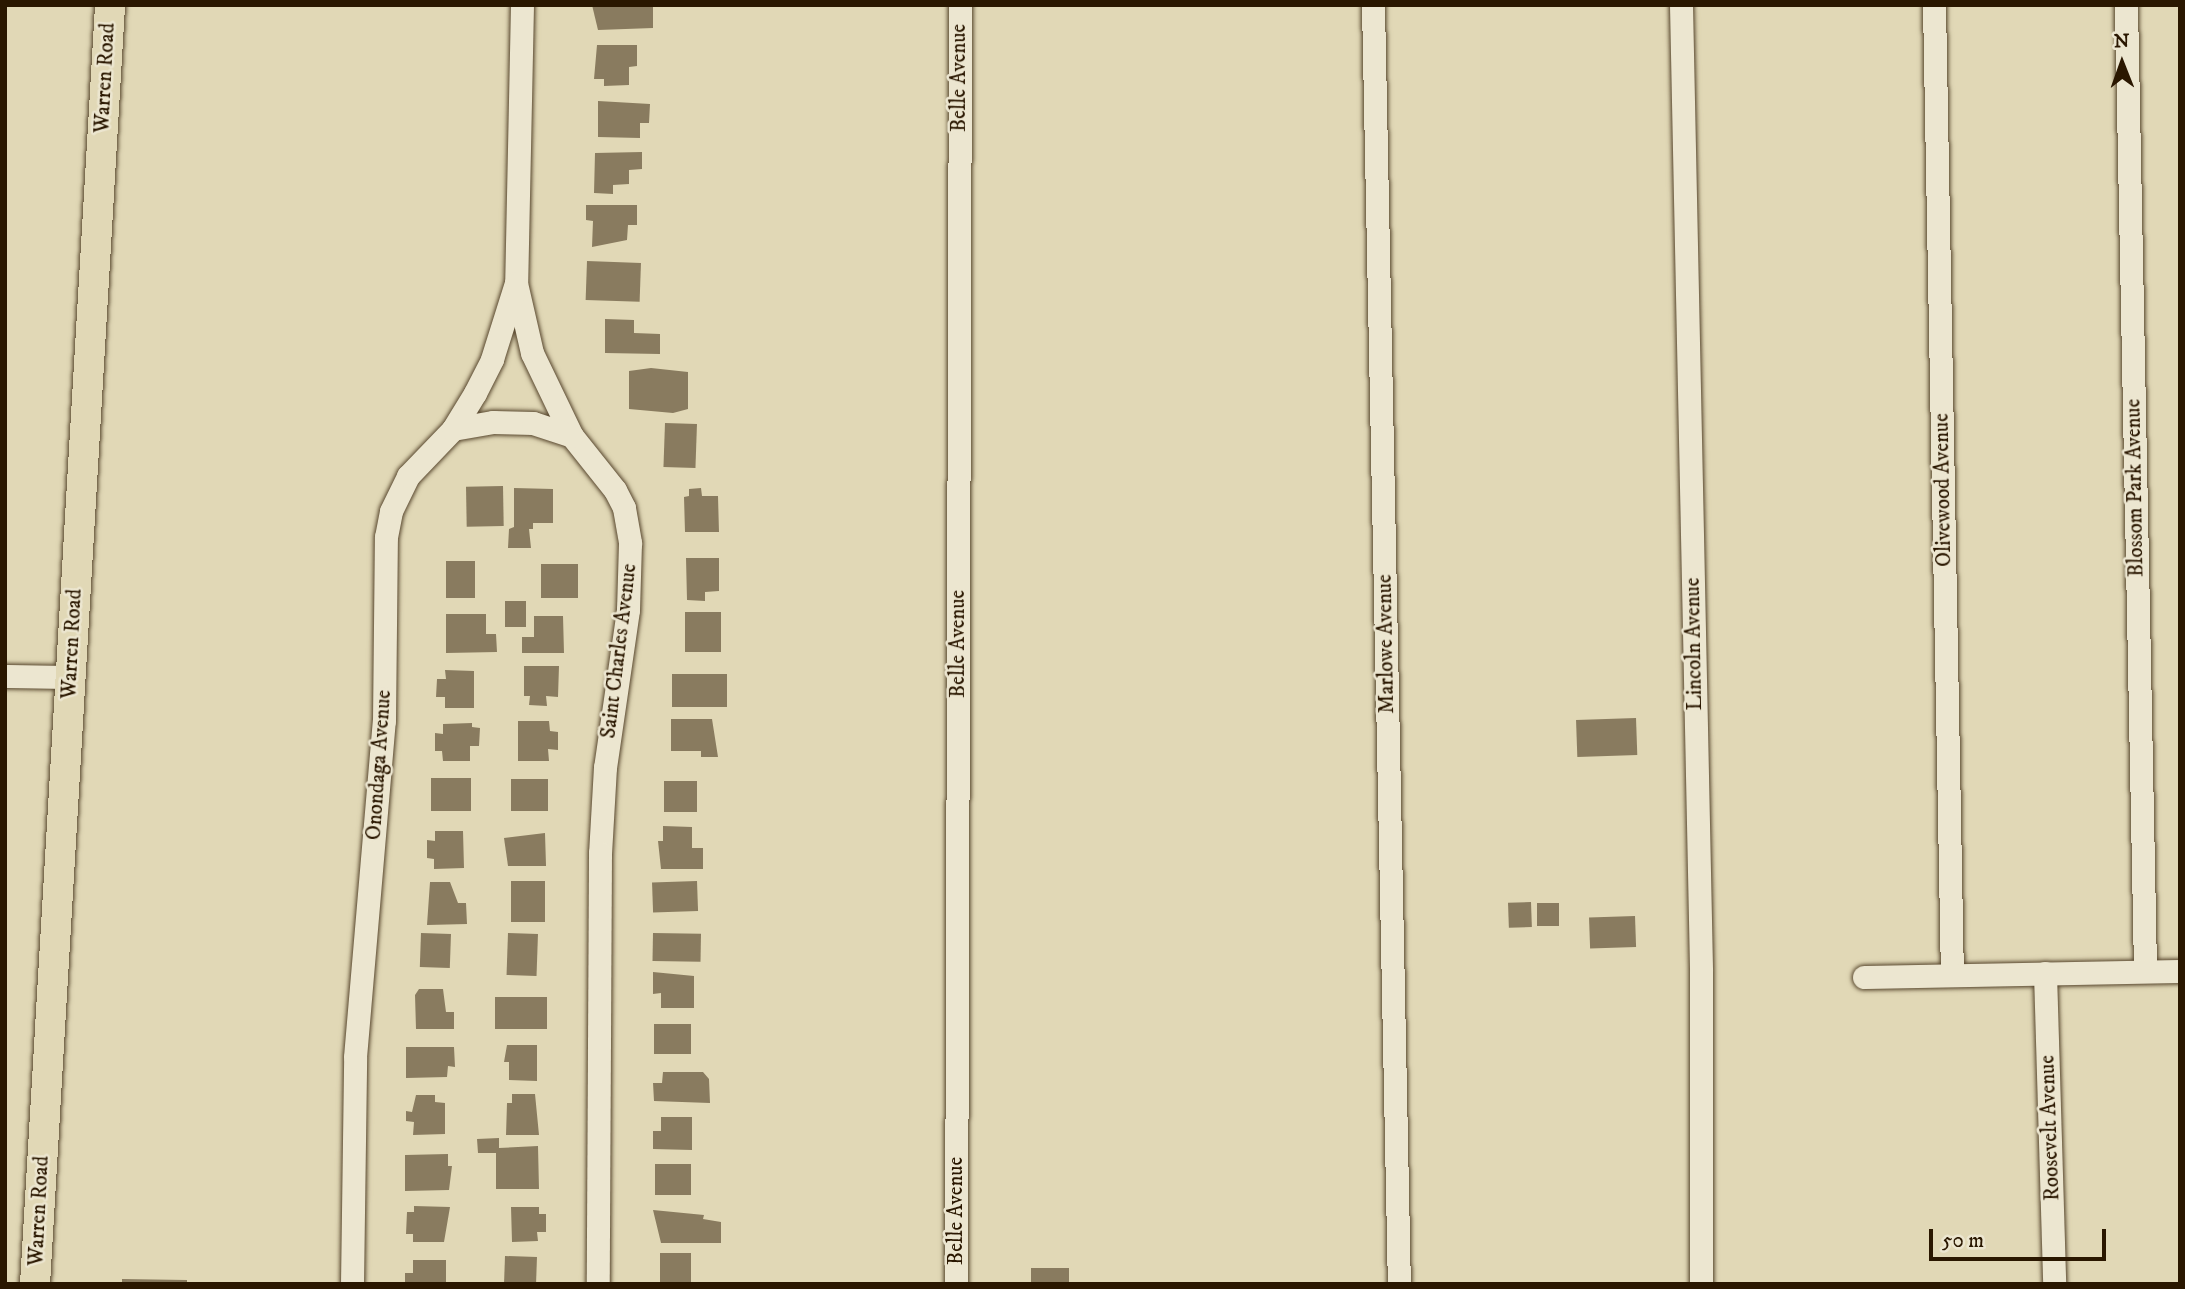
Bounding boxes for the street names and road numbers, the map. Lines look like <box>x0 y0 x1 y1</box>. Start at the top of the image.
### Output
street label: Warren Road <box>90 22 120 134</box>
street label: Belle Avenue <box>946 24 972 132</box>
street label: Blossom Park Avenue <box>2121 399 2149 577</box>
street label: Olivewood Avenue <box>1929 413 1957 567</box>
street label: Saint Charles Avenue <box>596 562 642 740</box>
street label: Marlowe Avenue <box>1372 574 1400 714</box>
street label: Lincoln Avenue <box>1680 577 1708 711</box>
street label: Warren Road <box>57 588 87 700</box>
street label: Belle Avenue <box>945 590 971 698</box>
street label: Onondaga Avenue <box>361 689 397 841</box>
street label: Roosevelt Avenue <box>2035 1055 2065 1201</box>
street label: Warren Road <box>24 1155 54 1267</box>
street label: Belle Avenue <box>943 1157 969 1265</box>

